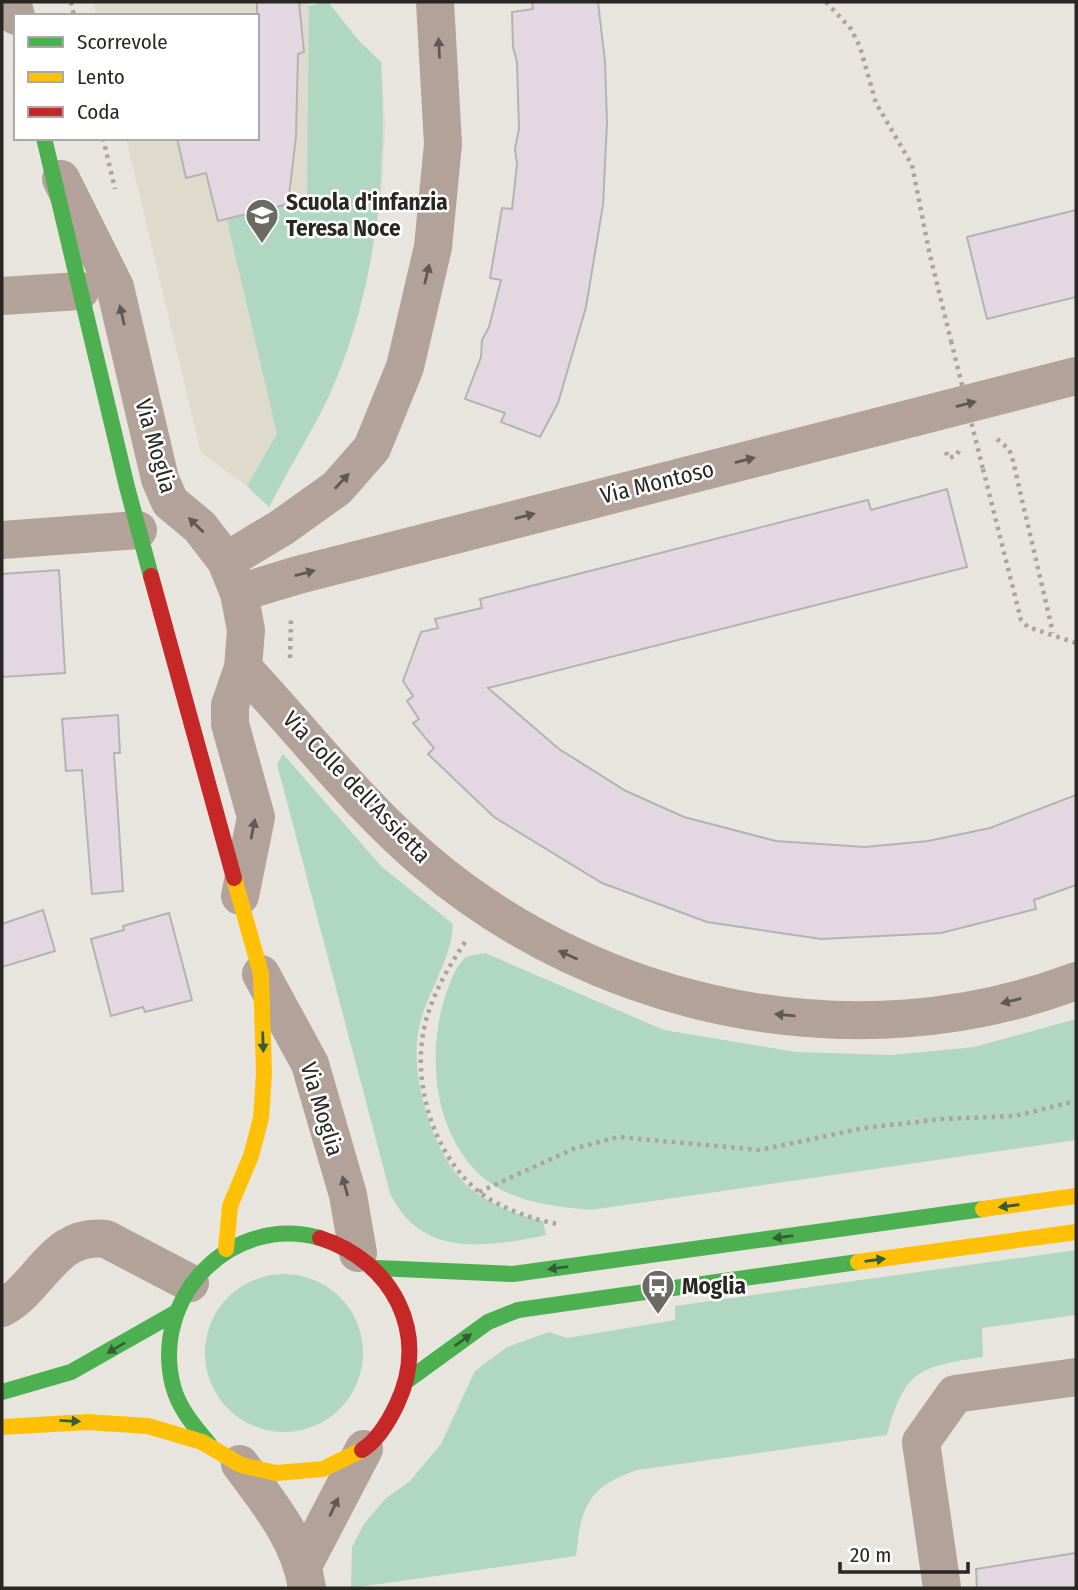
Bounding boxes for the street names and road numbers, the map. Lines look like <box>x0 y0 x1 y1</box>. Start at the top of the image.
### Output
street label: Via Moglia <box>129 396 183 496</box>
street label: Via Montoso <box>597 454 717 510</box>
street label: Via Colle dell'Assietta <box>277 705 437 869</box>
street label: Via Moglia <box>294 1059 350 1159</box>

